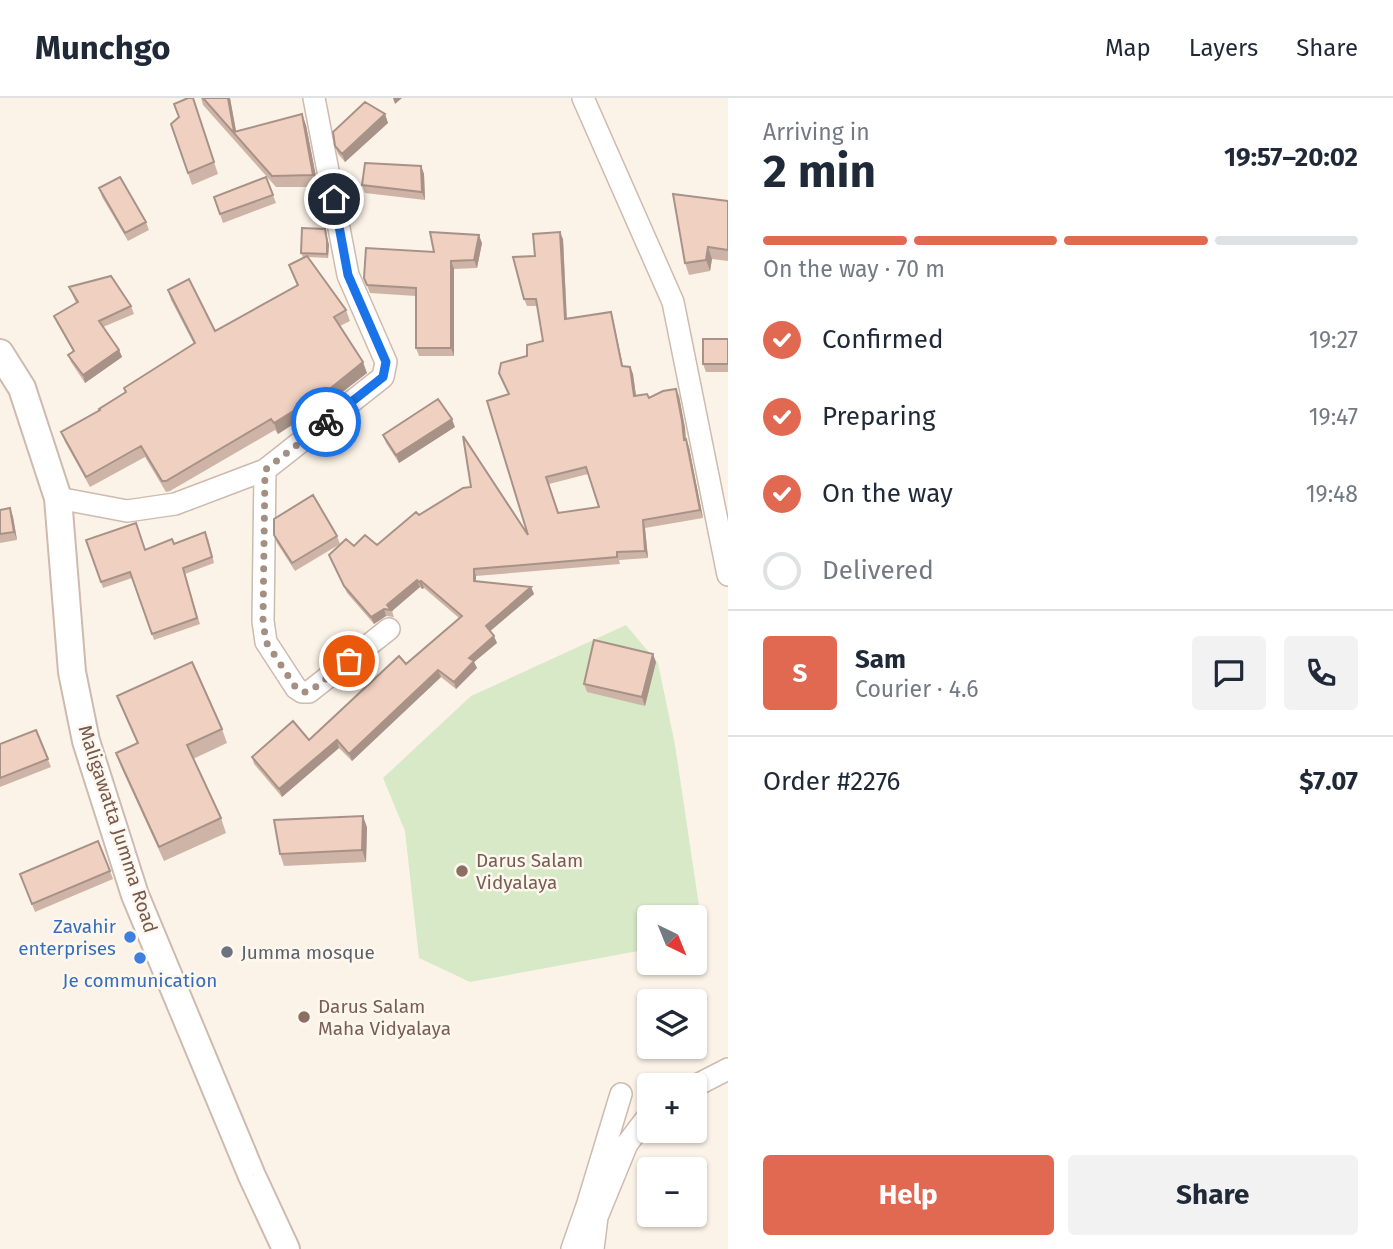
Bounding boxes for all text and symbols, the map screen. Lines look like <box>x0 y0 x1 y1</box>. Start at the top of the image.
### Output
text: Munchgo <box>35 28 170 68</box>
text: Map <box>1105 34 1151 62</box>
text: Layers <box>1189 34 1258 62</box>
text: Share <box>1296 34 1358 62</box>
text: Arriving in <box>763 118 870 146</box>
text: 19:57–20:02 <box>1224 142 1358 173</box>
text: 2 min <box>763 144 876 199</box>
pin <box>304 169 364 229</box>
icon: home <box>315 180 353 218</box>
text: On the way · 70 m <box>763 255 945 283</box>
icon: check <box>763 321 801 359</box>
text: Confirmed <box>822 324 943 355</box>
text: 19:27 <box>1309 326 1358 354</box>
courier <box>291 387 361 457</box>
icon: check <box>763 398 801 436</box>
text: Preparing <box>822 401 935 432</box>
icon: bike <box>307 403 345 441</box>
text: 19:47 <box>1309 403 1358 431</box>
icon: check <box>763 475 801 513</box>
text: On the way <box>822 478 953 509</box>
text: 19:48 <box>1306 480 1358 508</box>
text: Delivered <box>822 555 934 586</box>
pin <box>319 631 379 691</box>
button: chat <box>1192 636 1266 710</box>
button: phone <box>1284 636 1358 710</box>
icon: bag <box>330 642 368 680</box>
text: Sam <box>855 644 906 675</box>
text: S <box>793 658 807 689</box>
text: Courier · 4.6 <box>855 675 979 703</box>
street label: Maligawatta Jumma Road <box>74 722 162 936</box>
text: Order #2276 <box>763 766 900 797</box>
text: $7.07 <box>1299 766 1358 797</box>
place label: Darus Salam Vidyalaya <box>476 849 583 894</box>
marker: Darus Salam Vidyalaya <box>454 863 470 879</box>
north arrow <box>637 905 707 975</box>
map controls <box>637 905 707 1227</box>
place label: Zavahir enterprises <box>18 915 117 960</box>
marker: Zavahir enterprises <box>122 929 138 945</box>
place label: Jumma mosque <box>241 941 375 964</box>
marker: Jumma mosque <box>219 944 235 960</box>
marker: Je communication <box>132 950 148 966</box>
place label: Je communication <box>63 969 217 992</box>
button: layers <box>637 989 707 1059</box>
place label: Darus Salam Maha Vidyalaya <box>318 995 451 1040</box>
marker: Darus Salam Maha Vidyalaya <box>296 1009 312 1025</box>
button: + <box>637 1073 707 1143</box>
button: Help <box>763 1155 1054 1235</box>
button: Share <box>1068 1155 1358 1235</box>
button: − <box>637 1157 707 1227</box>

